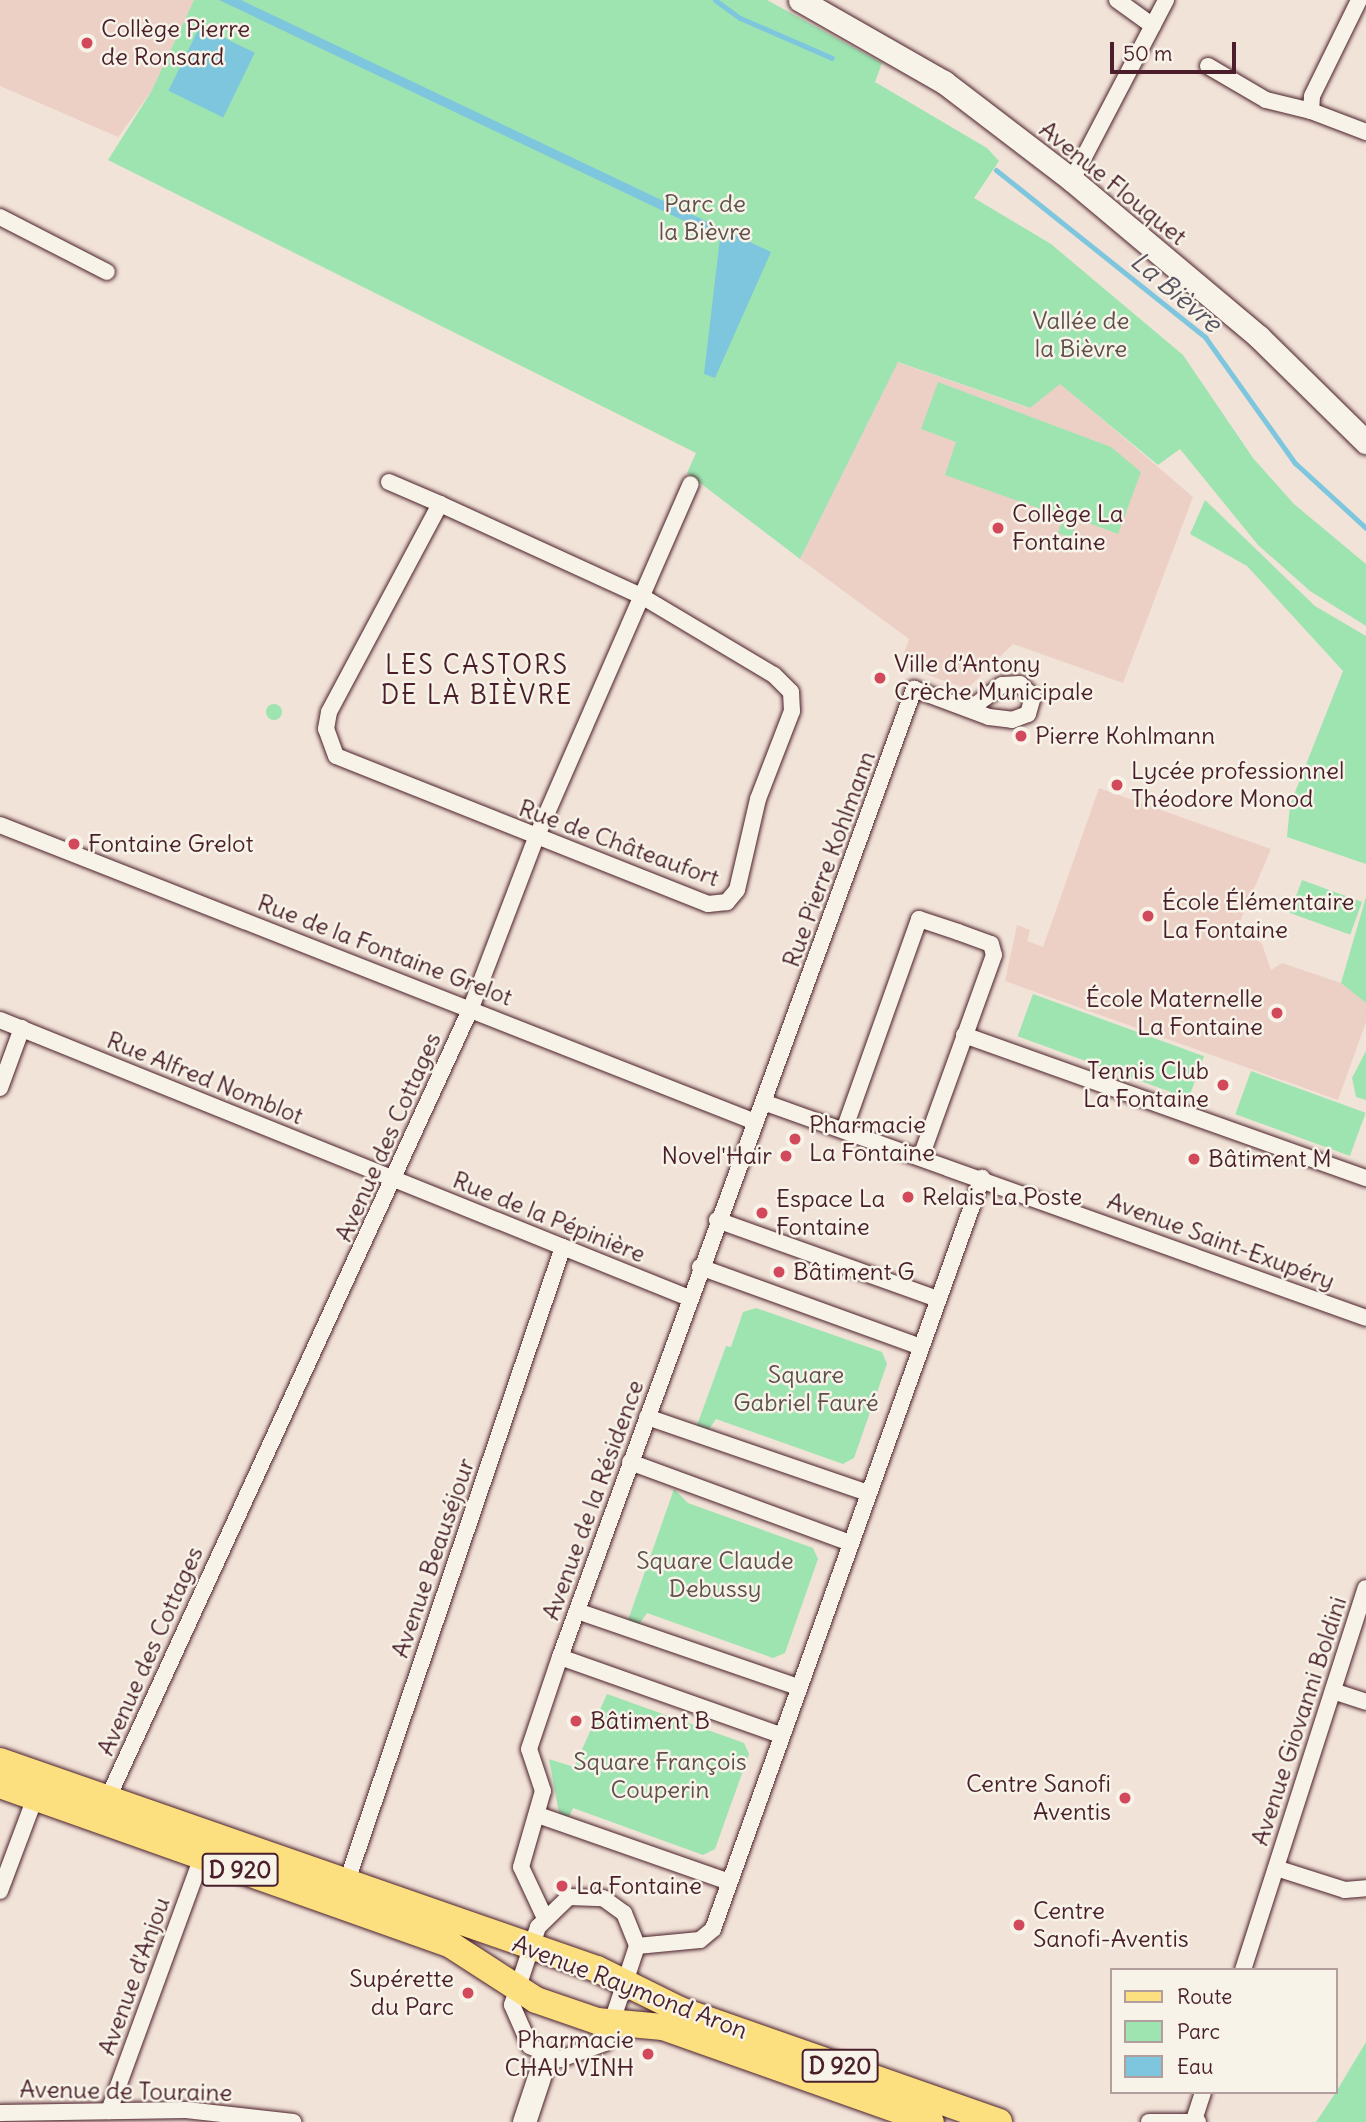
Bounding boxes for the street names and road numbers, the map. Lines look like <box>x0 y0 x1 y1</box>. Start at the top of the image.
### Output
street label: Avenue Flouquet <box>1034 115 1192 251</box>
street label: Rue Pierre Kohlmann <box>777 747 881 971</box>
street label: Rue de Châteaufort <box>515 793 723 893</box>
street label: Rue de la Fontaine Grelot <box>254 888 516 1012</box>
street label: Rue Alfred Nomblot <box>103 1025 307 1131</box>
street label: Avenue des Cottages <box>329 1028 447 1246</box>
street label: Rue de la Pépinière <box>449 1165 649 1269</box>
street label: Avenue Saint-Exupéry <box>1103 1186 1339 1296</box>
street label: Avenue de la Résidence <box>536 1376 650 1624</box>
street label: Avenue Beauséjour <box>385 1455 481 1661</box>
street label: Avenue des Cottages <box>91 1542 209 1760</box>
street label: Avenue Giovanni Boldini <box>1245 1593 1353 1849</box>
road number: D 920 <box>202 1851 278 1890</box>
street label: Avenue d'Anjou <box>92 1893 176 2059</box>
street label: Avenue Raymond Aron <box>509 1929 751 2045</box>
road number: D 920 <box>802 2047 878 2086</box>
street label: Avenue de Touraine <box>19 2075 233 2107</box>

